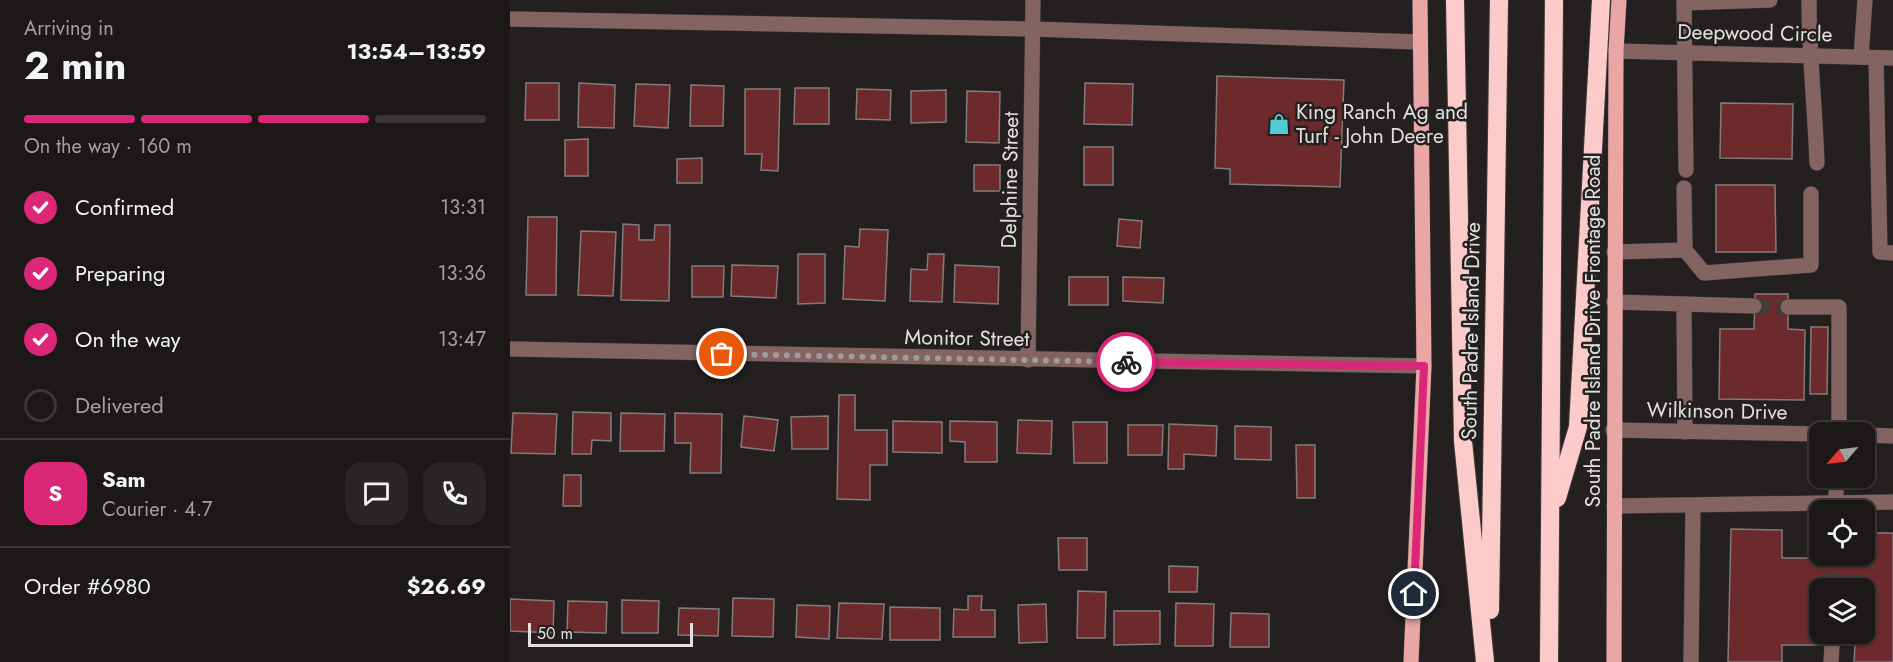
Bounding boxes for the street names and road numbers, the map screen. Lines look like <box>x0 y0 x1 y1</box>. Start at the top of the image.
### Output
street label: Deepwood Circle <box>1677 17 1833 49</box>
street label: Delphine Street <box>994 111 1026 249</box>
street label: South Padre Island Drive Frontage Road <box>1578 154 1608 508</box>
street label: South Padre Island Drive <box>1454 222 1488 440</box>
street label: Monitor Street <box>904 322 1030 354</box>
street label: Wilkinson Drive <box>1646 395 1788 427</box>

